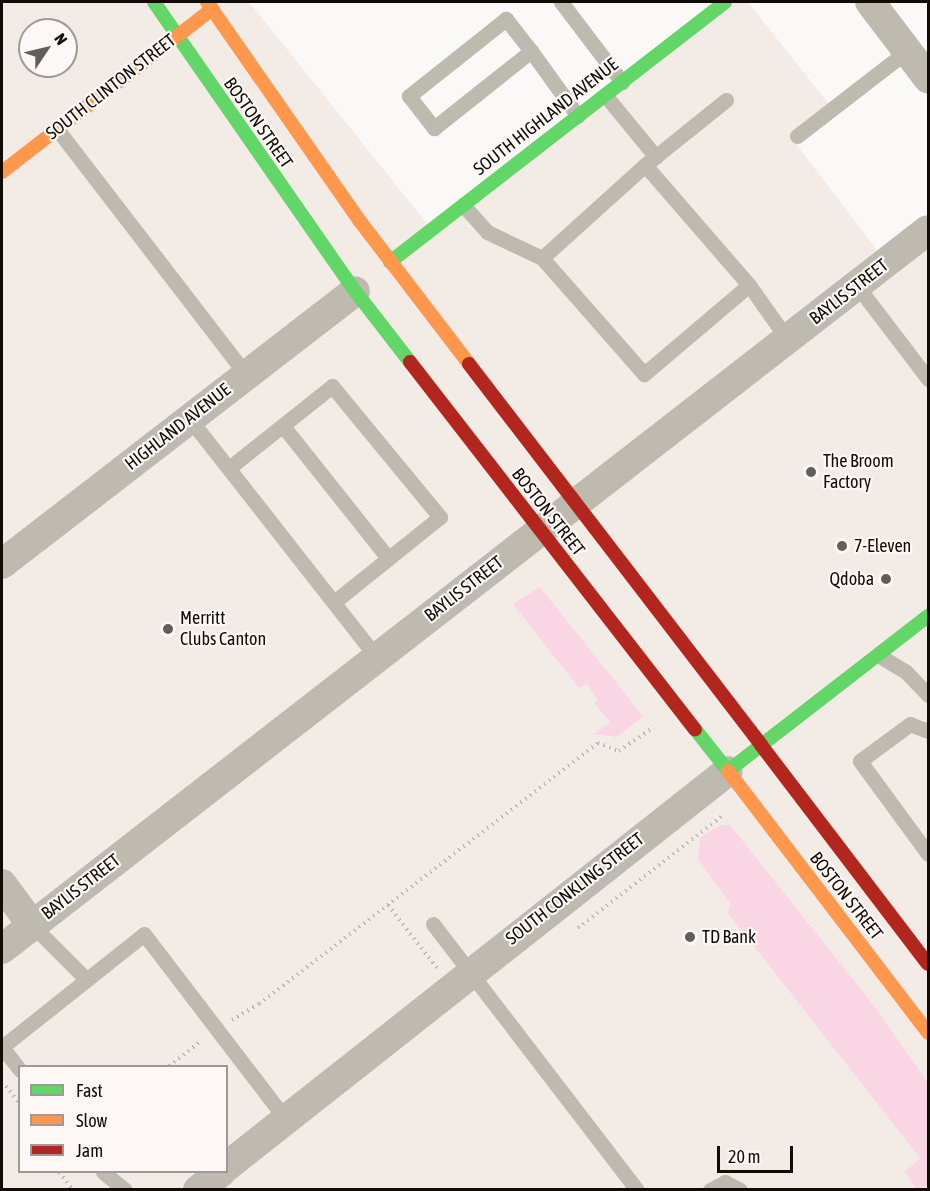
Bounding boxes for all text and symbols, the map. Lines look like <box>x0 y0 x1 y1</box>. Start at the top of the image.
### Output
north arrow <box>18 18 78 78</box>
street label: SOUTH CLINTON STREET <box>42 30 180 144</box>
street label: SOUTH HIGHLAND AVENUE <box>469 54 623 180</box>
street label: BOSTON STREET <box>219 74 297 172</box>
street label: BAYLIS STREET <box>805 255 893 329</box>
street label: HIGHLAND AVENUE <box>121 379 235 475</box>
place label: The Broom Factory <box>823 451 894 494</box>
street label: BOSTON STREET <box>507 464 589 560</box>
marker: The Broom Factory <box>804 465 818 479</box>
place label: 7-Eleven <box>854 535 911 557</box>
marker: 7-Eleven <box>835 539 849 553</box>
street label: BAYLIS STREET <box>420 552 508 626</box>
place label: Qdoba <box>830 568 874 590</box>
marker: Qdoba <box>879 572 893 586</box>
place label: Merritt Clubs Canton <box>180 608 266 650</box>
marker: Merritt Clubs Canton <box>161 622 175 636</box>
street label: SOUTH CONKLING STREET <box>502 828 648 950</box>
street label: BOSTON STREET <box>805 848 887 944</box>
street label: BAYLIS STREET <box>37 850 125 924</box>
place label: TD Bank <box>702 926 756 948</box>
marker: TD Bank <box>683 930 697 944</box>
legend <box>18 1065 228 1173</box>
text: Fast <box>76 1080 103 1101</box>
text: Slow <box>76 1110 107 1131</box>
scale bar <box>720 1134 796 1172</box>
text: Jam <box>76 1140 103 1161</box>
text: 20 m <box>728 1146 760 1167</box>

